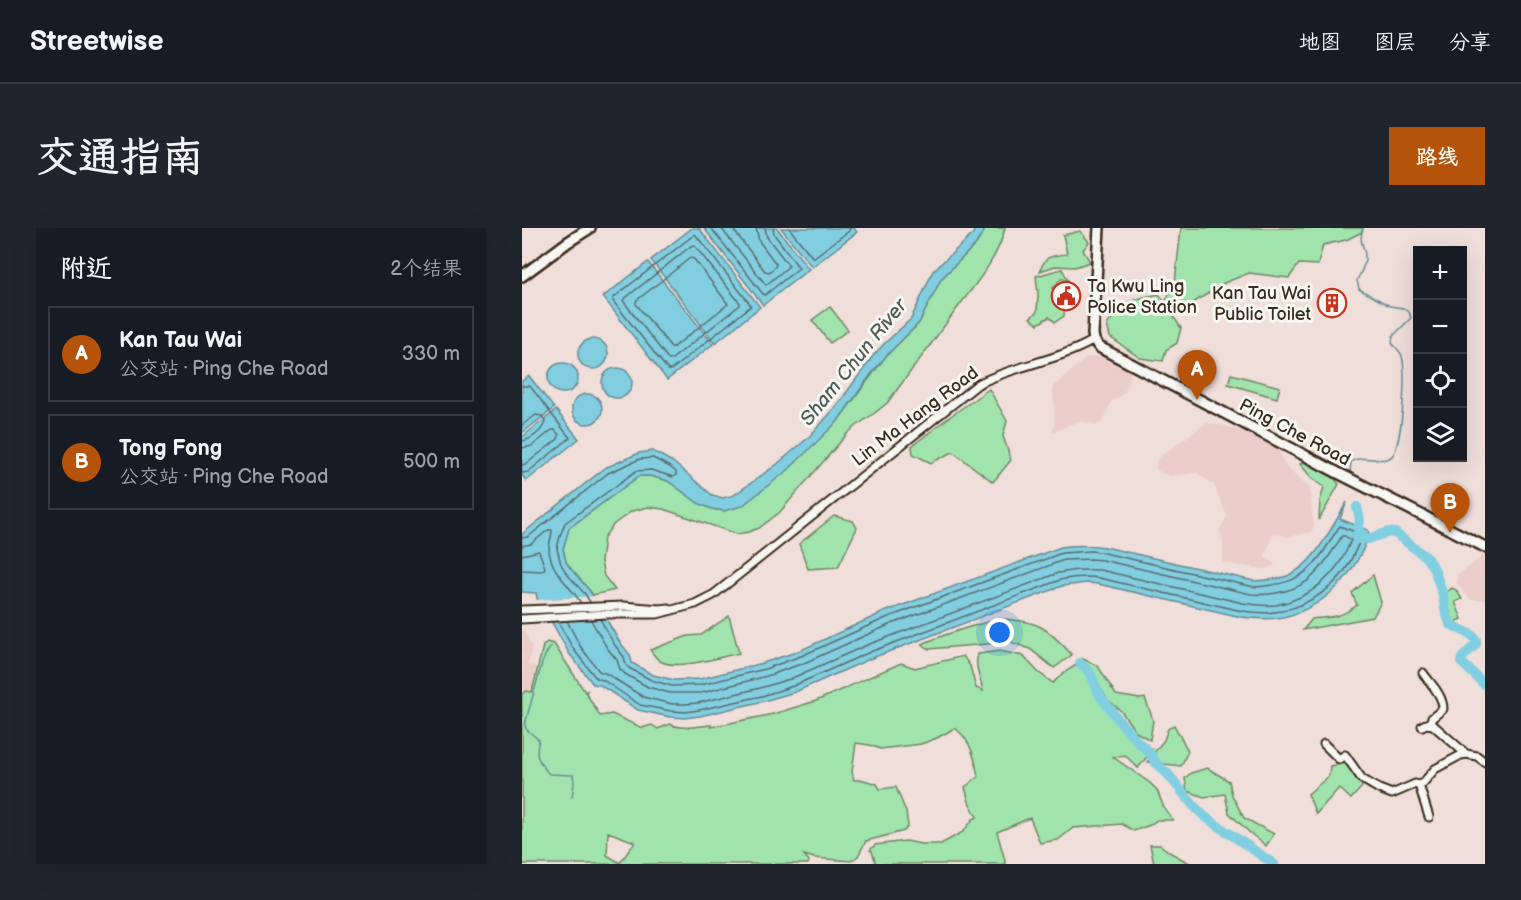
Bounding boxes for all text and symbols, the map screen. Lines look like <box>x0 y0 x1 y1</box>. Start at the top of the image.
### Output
text: Streetwise <box>30 25 163 58</box>
text: 地图 <box>1299 30 1341 55</box>
text: 图层 <box>1374 30 1416 55</box>
text: 分享 <box>1449 30 1491 55</box>
button: 路线 <box>1389 127 1485 185</box>
text: 交通指南 <box>36 133 204 184</box>
map controls <box>1413 246 1467 462</box>
button: + <box>1413 246 1467 300</box>
text: 附近 <box>60 254 112 285</box>
text: 2个结果 <box>390 257 462 281</box>
place label: Ta Kwu Ling Police Station <box>1087 276 1197 318</box>
public building icon: Ta Kwu Ling Police Station <box>1050 280 1082 312</box>
place label: Kan Tau Wai Public Toilet <box>1212 283 1311 325</box>
building icon: Kan Tau Wai Public Toilet <box>1316 287 1348 319</box>
water label: Sham Chun River <box>795 293 913 431</box>
button: − <box>1413 300 1467 354</box>
text: Kan Tau Wai <box>119 327 242 354</box>
text: A <box>75 342 88 366</box>
text: 330 m <box>402 342 460 366</box>
pin: A <box>1178 350 1216 400</box>
button: locate <box>1413 354 1467 408</box>
text: 公交站 · Ping Che Road <box>119 357 328 381</box>
street label: Lin Ma Hang Road <box>848 362 982 471</box>
street label: Ping Che Road <box>1236 394 1354 471</box>
button: layers <box>1413 408 1467 462</box>
text: Tong Fong <box>119 435 222 462</box>
text: B <box>74 450 89 474</box>
text: 500 m <box>403 450 460 474</box>
text: 公交站 · Ping Che Road <box>119 465 328 489</box>
pin: B <box>1430 484 1470 533</box>
your location <box>985 618 1014 647</box>

